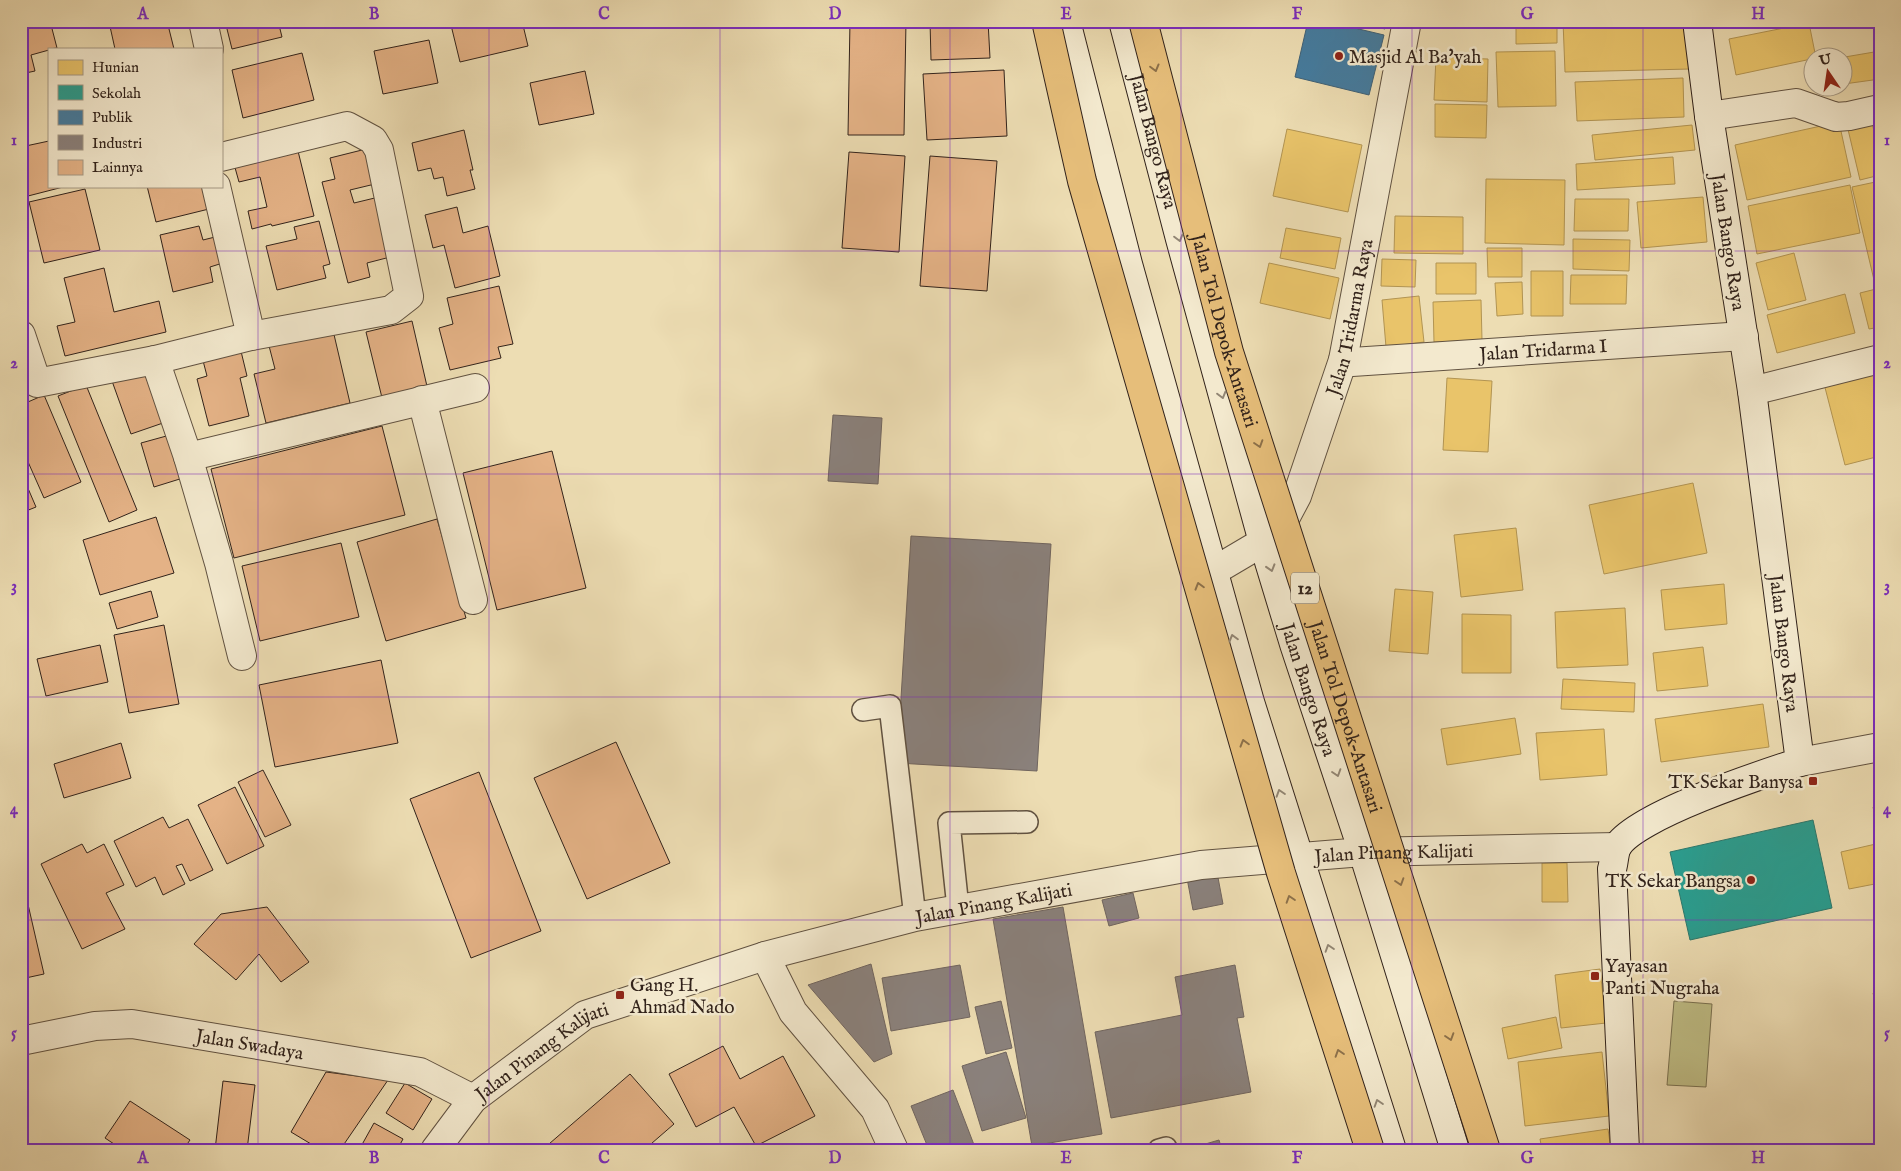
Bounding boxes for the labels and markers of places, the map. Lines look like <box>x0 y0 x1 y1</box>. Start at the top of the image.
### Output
place label: Masjid Al Ba'yah <box>1349 46 1481 70</box>
marker: Masjid Al Ba'yah <box>1333 50 1345 62</box>
place label: TK Sekar Banysa <box>1668 771 1804 795</box>
marker: TK Sekar Banysa <box>1807 775 1819 787</box>
place label: TK Sekar Bangsa <box>1605 870 1742 894</box>
marker: TK Sekar Bangsa <box>1745 874 1757 886</box>
place label: Yayasan Panti Nugraha <box>1605 955 1720 1001</box>
marker: Yayasan Panti Nugraha <box>1589 970 1601 982</box>
place label: Gang H. Ahmad Nado <box>629 974 735 1020</box>
marker: Gang H. Ahmad Nado <box>614 989 626 1001</box>

